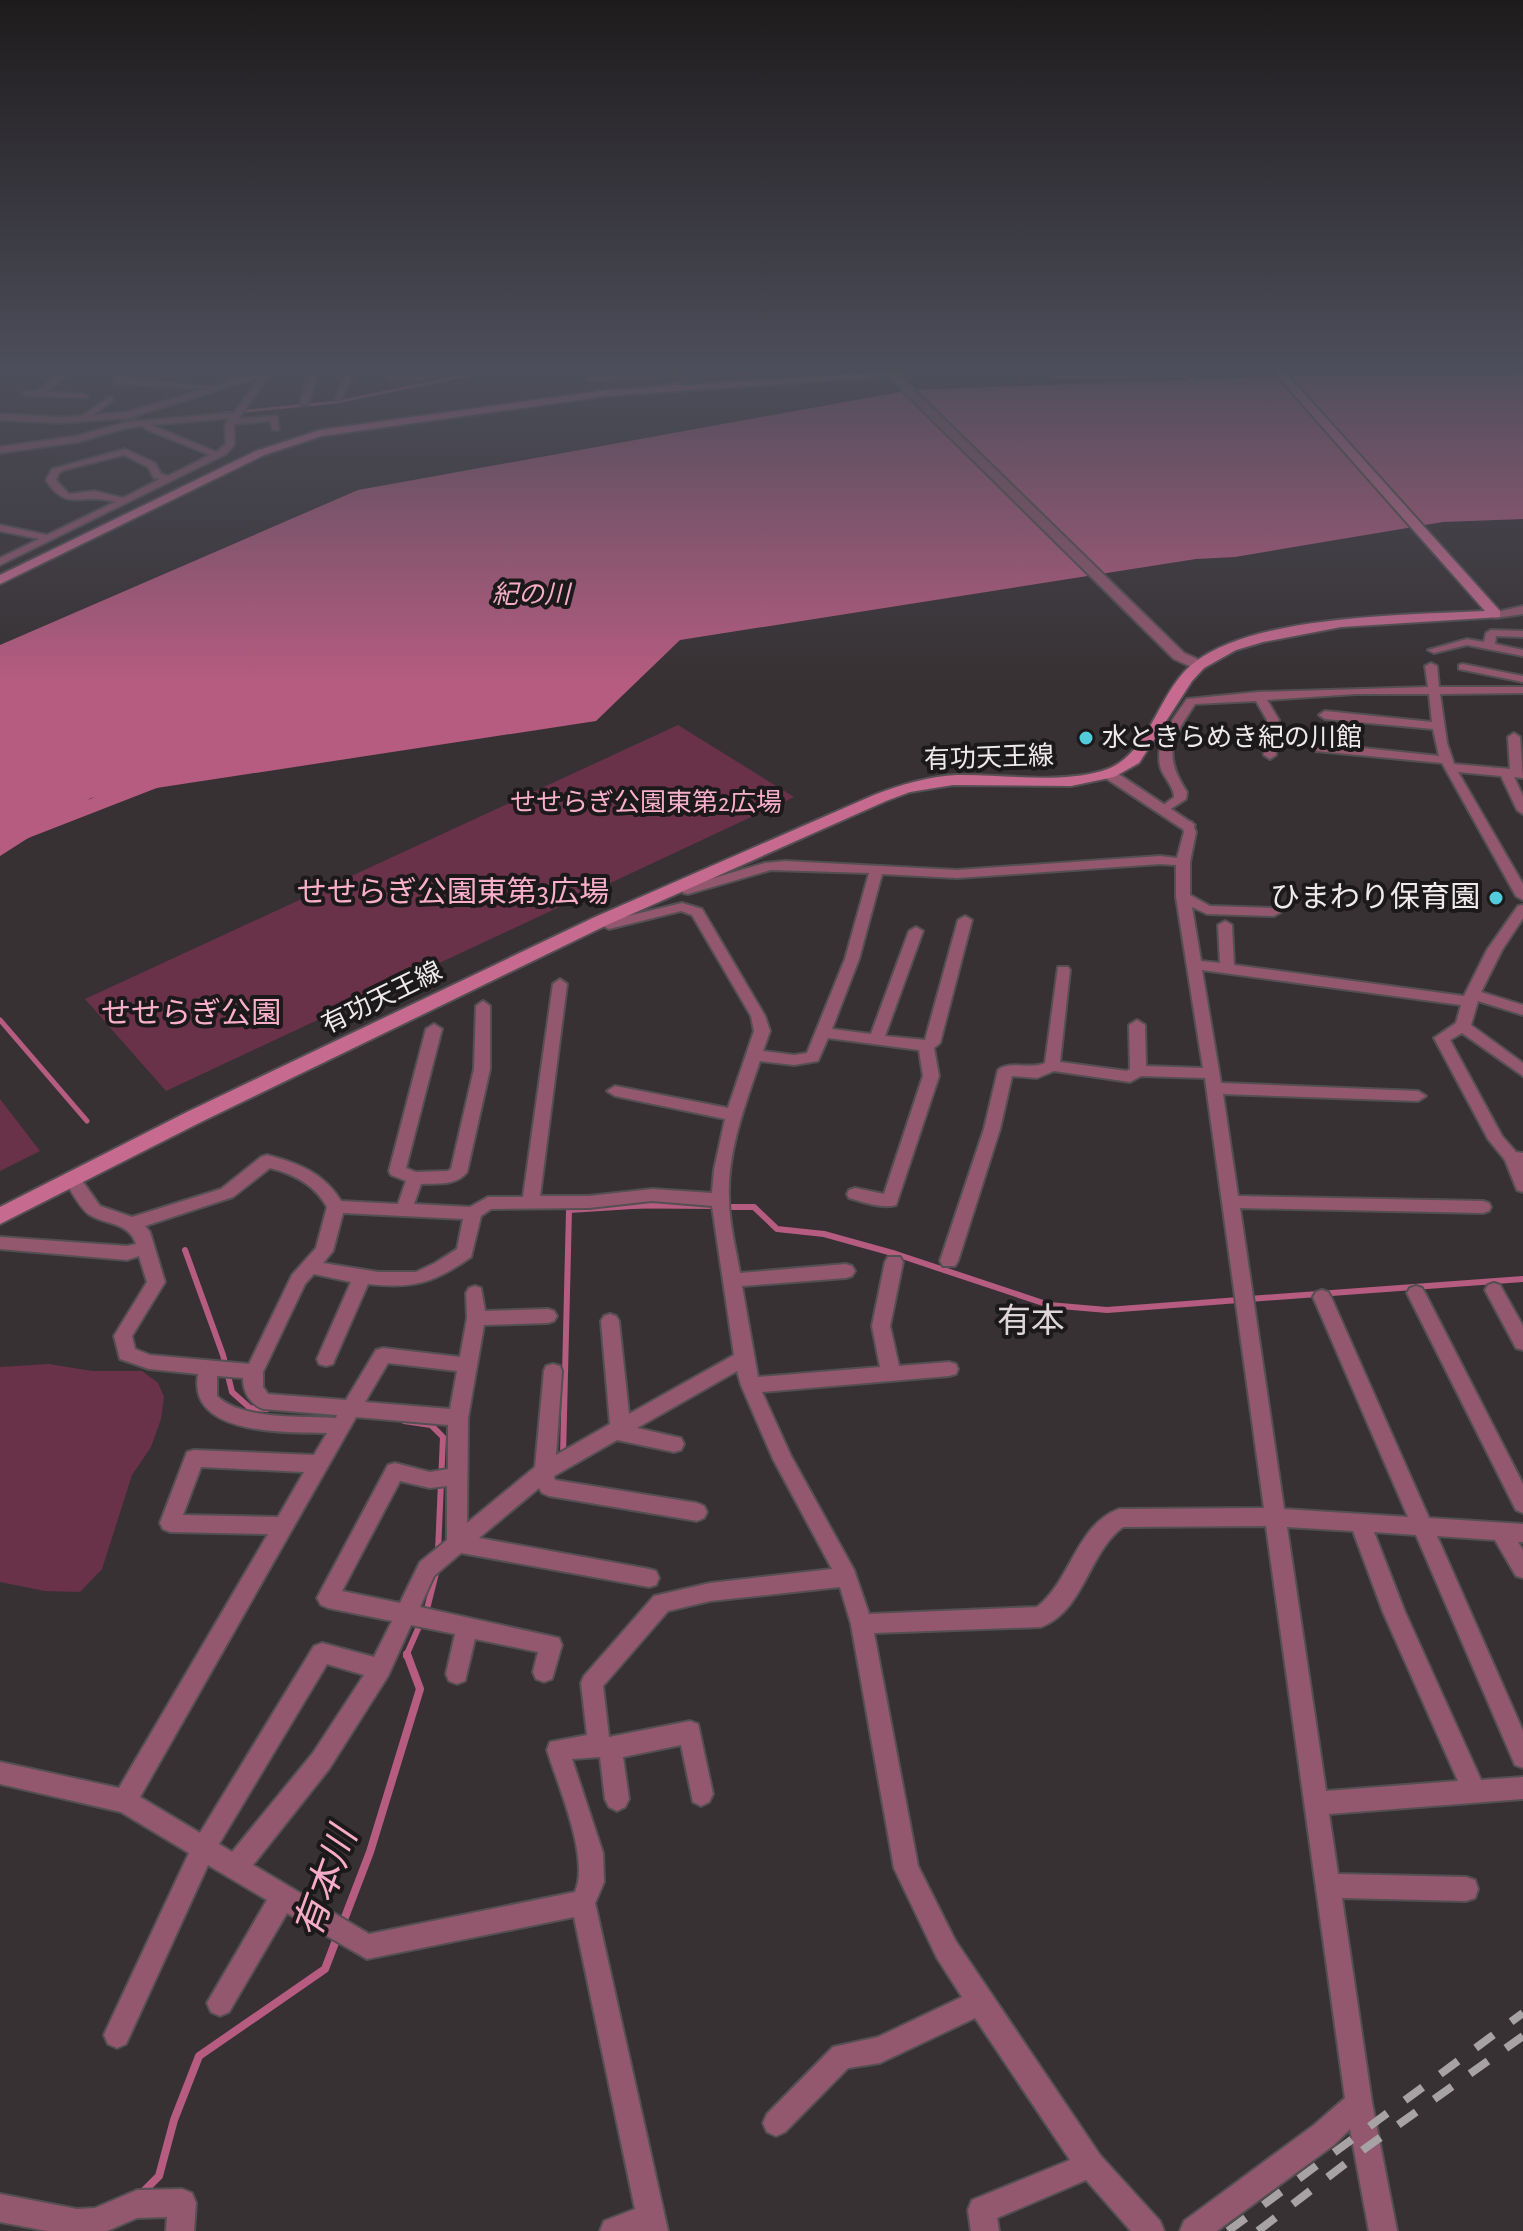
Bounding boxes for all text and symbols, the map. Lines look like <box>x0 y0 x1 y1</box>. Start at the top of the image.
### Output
water label: 紀の川 <box>492 581 573 608</box>
place label: 水ときらめき紀の川館 <box>1102 724 1362 751</box>
marker: 水ときらめき紀の川館 <box>1077 729 1095 747</box>
street label: 有功天王線 <box>924 741 1054 773</box>
park label: せせらぎ公園東第2広場 <box>510 789 782 816</box>
park label: せせらぎ公園東第3広場 <box>297 876 609 908</box>
place label: ひまわり保育園 <box>1270 881 1480 913</box>
marker: ひまわり保育園 <box>1487 889 1505 907</box>
street label: 有功天王線 <box>317 956 446 1038</box>
park label: せせらぎ公園 <box>101 997 281 1029</box>
district label: 有本 <box>997 1303 1065 1339</box>
water label: 有本川 <box>288 1819 366 1943</box>

